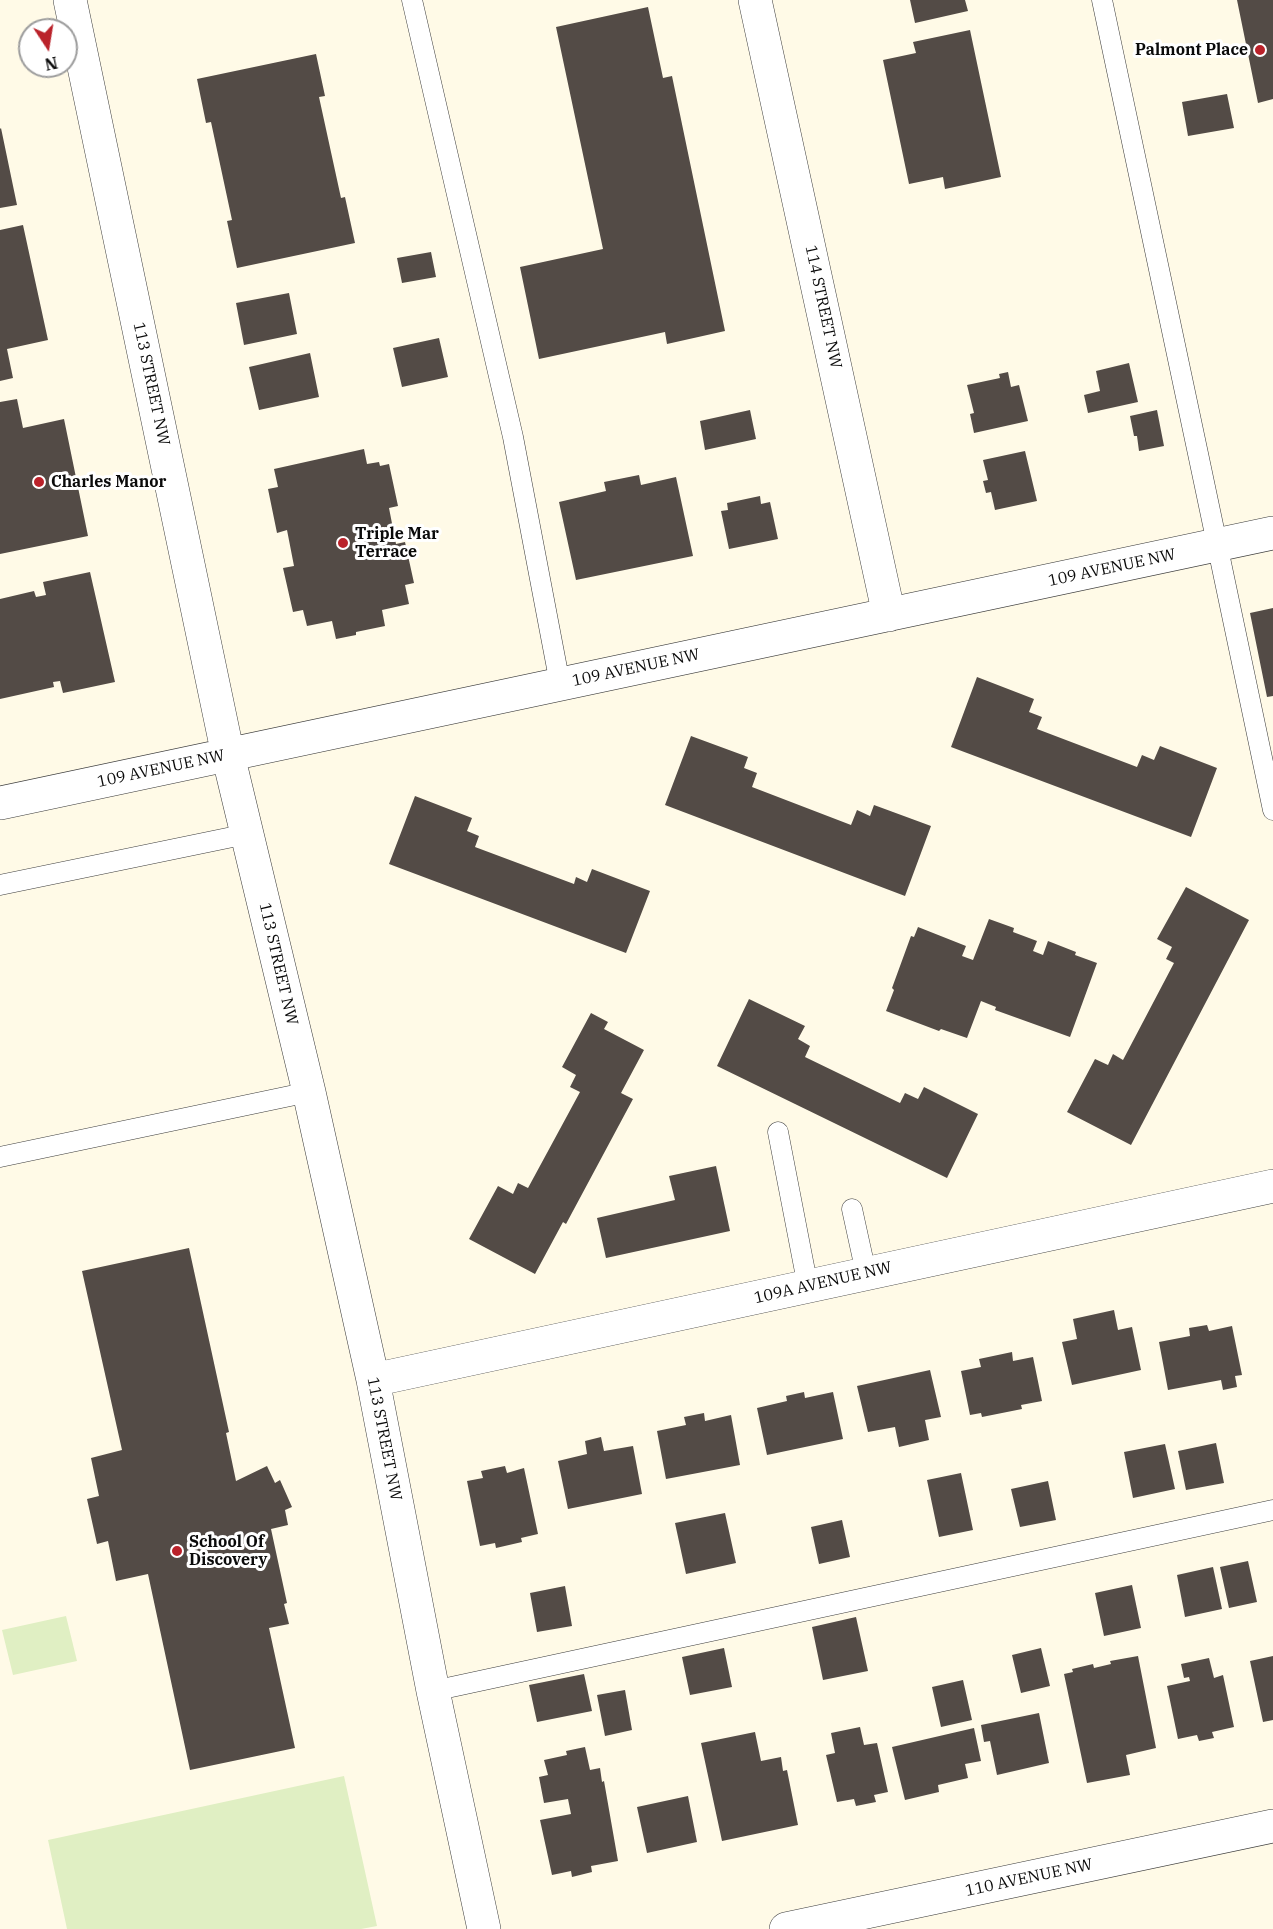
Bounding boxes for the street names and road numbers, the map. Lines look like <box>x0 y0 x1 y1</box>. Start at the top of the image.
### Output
street label: 114 STREET NW <box>801 244 845 370</box>
street label: 113 STREET NW <box>129 321 173 447</box>
street label: 109 AVENUE NW <box>1047 545 1177 591</box>
street label: 109 AVENUE NW <box>571 645 701 691</box>
street label: 109 AVENUE NW <box>96 746 226 792</box>
street label: 113 STREET NW <box>255 901 301 1027</box>
street label: 109A AVENUE NW <box>752 1258 894 1308</box>
street label: 113 STREET NW <box>363 1376 405 1502</box>
street label: 110 AVENUE NW <box>964 1855 1094 1901</box>

